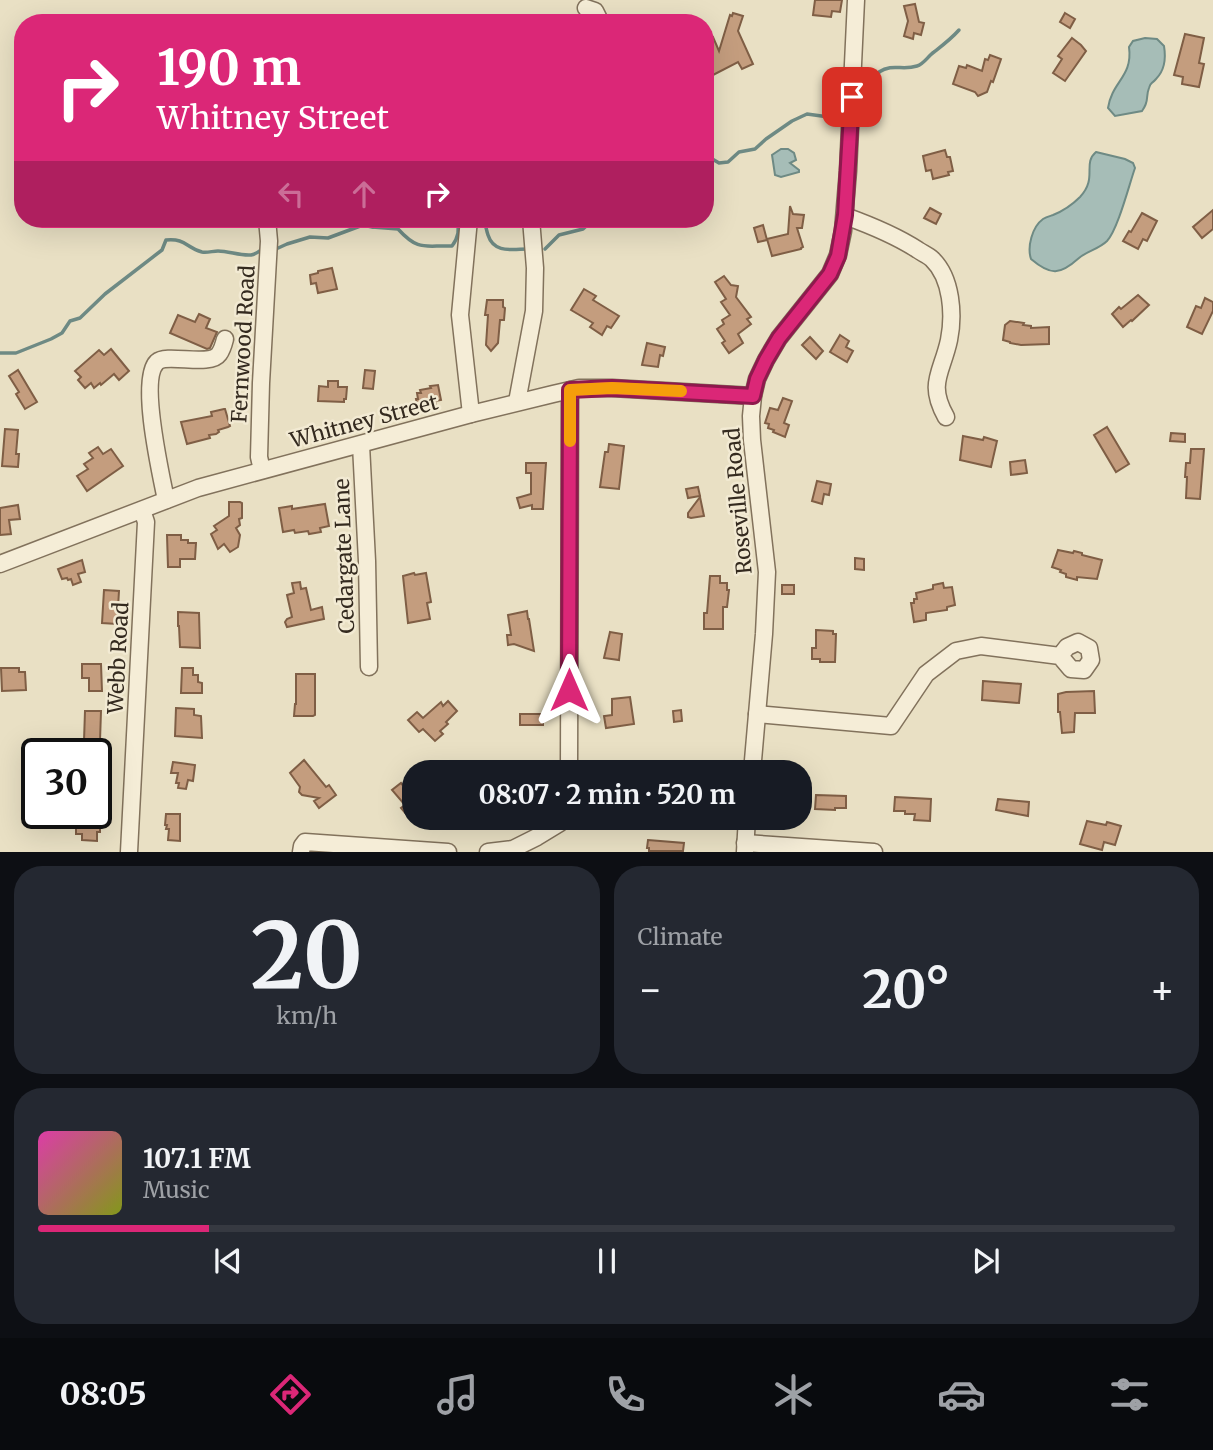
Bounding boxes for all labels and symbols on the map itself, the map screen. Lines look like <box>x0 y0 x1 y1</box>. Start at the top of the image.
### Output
pin <box>822 67 882 127</box>
street label: Fernwood Road <box>225 264 261 424</box>
street label: Whitney Street <box>286 388 441 454</box>
street label: Roseville Road <box>718 426 758 575</box>
street label: Cedargate Lane <box>328 478 360 634</box>
street label: Webb Road <box>102 601 134 716</box>
position arrow <box>532 653 606 727</box>
speed limit sign: 30 <box>21 738 112 829</box>

